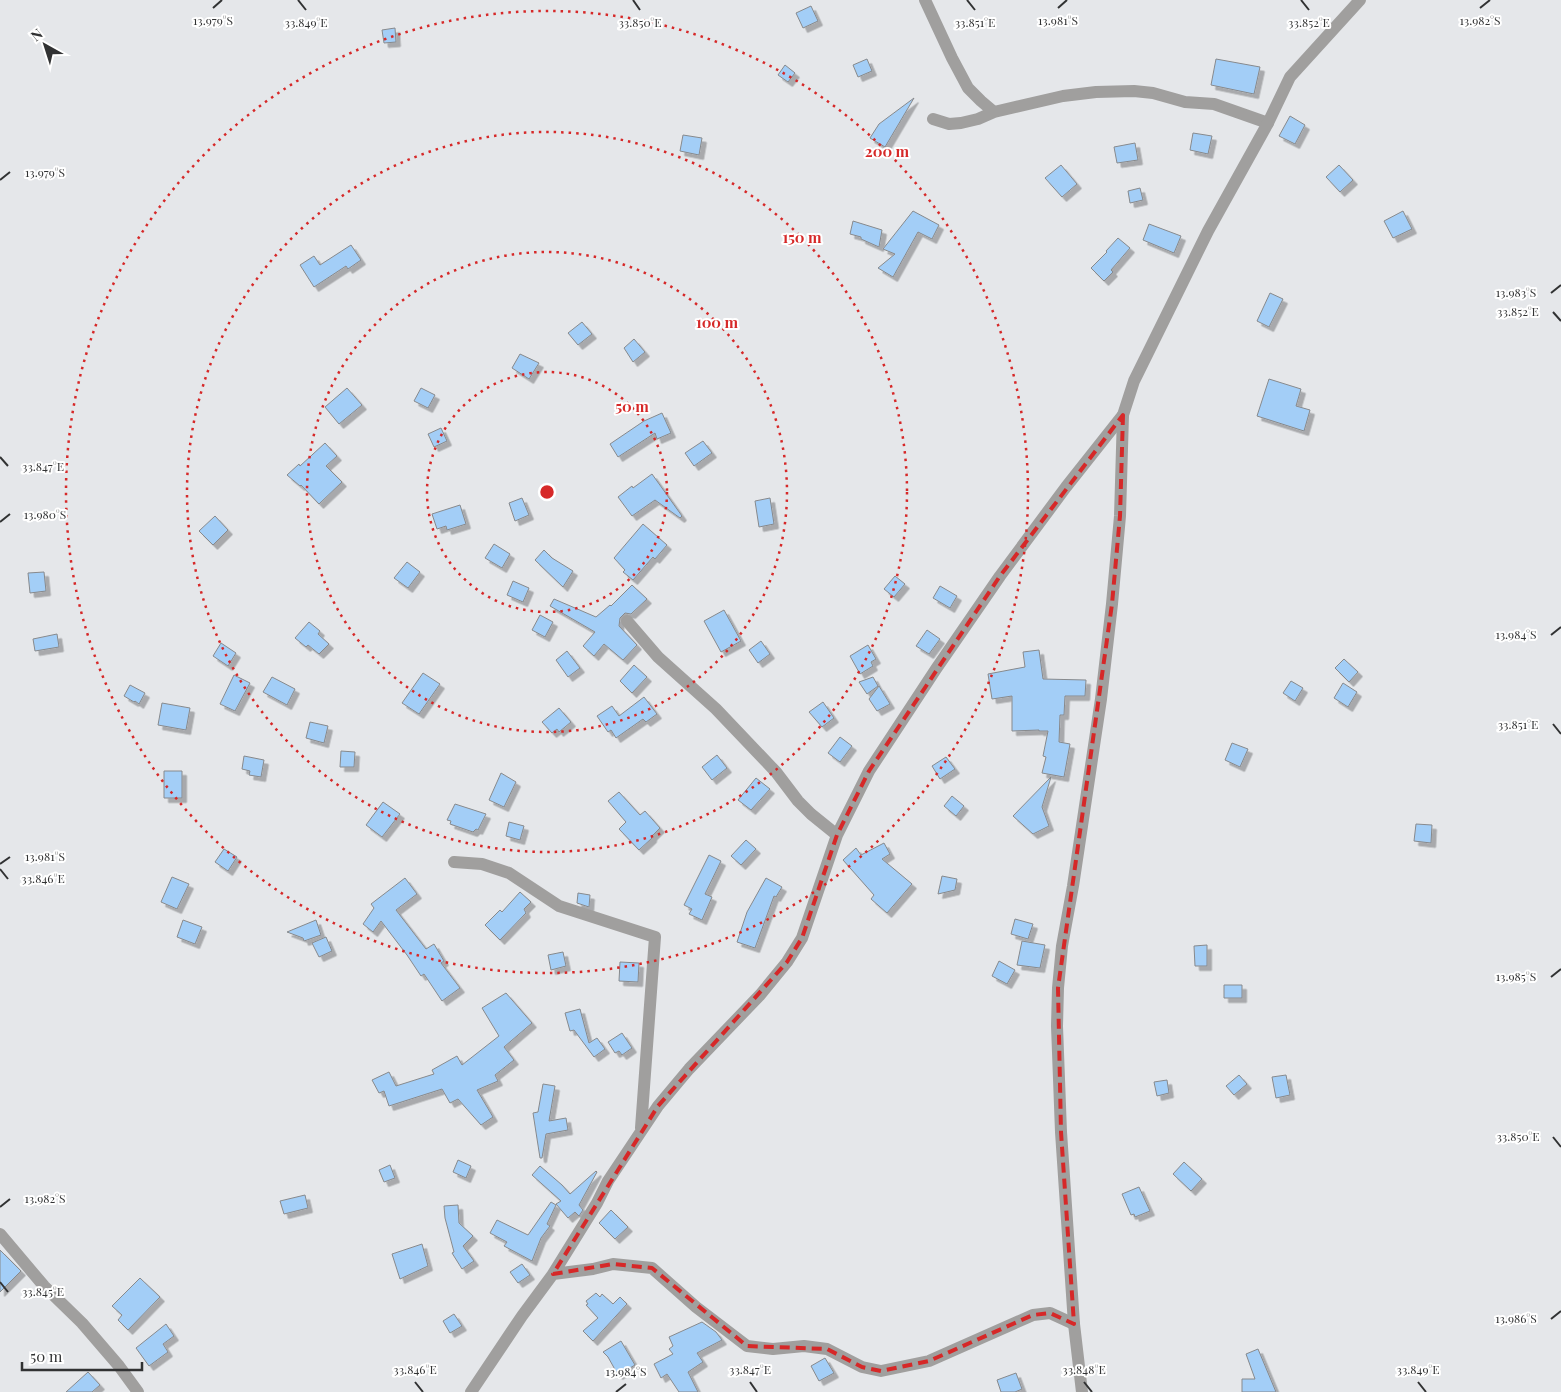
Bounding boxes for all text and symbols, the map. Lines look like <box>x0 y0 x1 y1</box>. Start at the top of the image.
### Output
text: 13.979°S <box>193 12 233 28</box>
text: 13.981°S <box>1038 12 1078 28</box>
text: 13.982°S <box>1460 12 1501 28</box>
text: 33.849°E <box>284 14 328 30</box>
text: 33.850°E <box>618 14 662 30</box>
text: 33.851°E <box>955 14 995 30</box>
text: 33.852°E <box>1288 14 1330 30</box>
north arrow <box>20 20 70 70</box>
text: N <box>27 24 46 45</box>
text: 200 m <box>865 141 910 161</box>
text: 13.979°S <box>25 164 65 180</box>
text: 150 m <box>782 227 822 247</box>
text: 13.983°S <box>1496 284 1536 300</box>
text: 33.852°E <box>1497 303 1539 319</box>
text: 100 m <box>696 312 739 332</box>
text: 50 m <box>615 396 649 416</box>
text: 33.847°E <box>22 458 64 474</box>
centre of rings <box>538 483 556 501</box>
text: 13.980°S <box>24 506 66 522</box>
text: 13.984°S <box>1495 626 1537 642</box>
text: 33.851°E <box>1498 716 1538 732</box>
text: 13.981°S <box>25 848 65 864</box>
text: 33.846°E <box>21 870 65 886</box>
text: 13.985°S <box>1496 968 1536 984</box>
text: 33.850°E <box>1496 1128 1540 1144</box>
text: 13.982°S <box>25 1190 66 1206</box>
text: 33.845°E <box>22 1283 64 1299</box>
text: 13.986°S <box>1495 1310 1537 1326</box>
scale bar <box>22 1340 142 1372</box>
text: 50 m <box>30 1346 63 1366</box>
text: 33.846°E <box>393 1361 437 1377</box>
text: 33.847°E <box>729 1361 771 1377</box>
text: 33.848°E <box>1062 1361 1106 1377</box>
text: 33.849°E <box>1396 1361 1440 1377</box>
text: 13.984°S <box>605 1363 647 1379</box>

